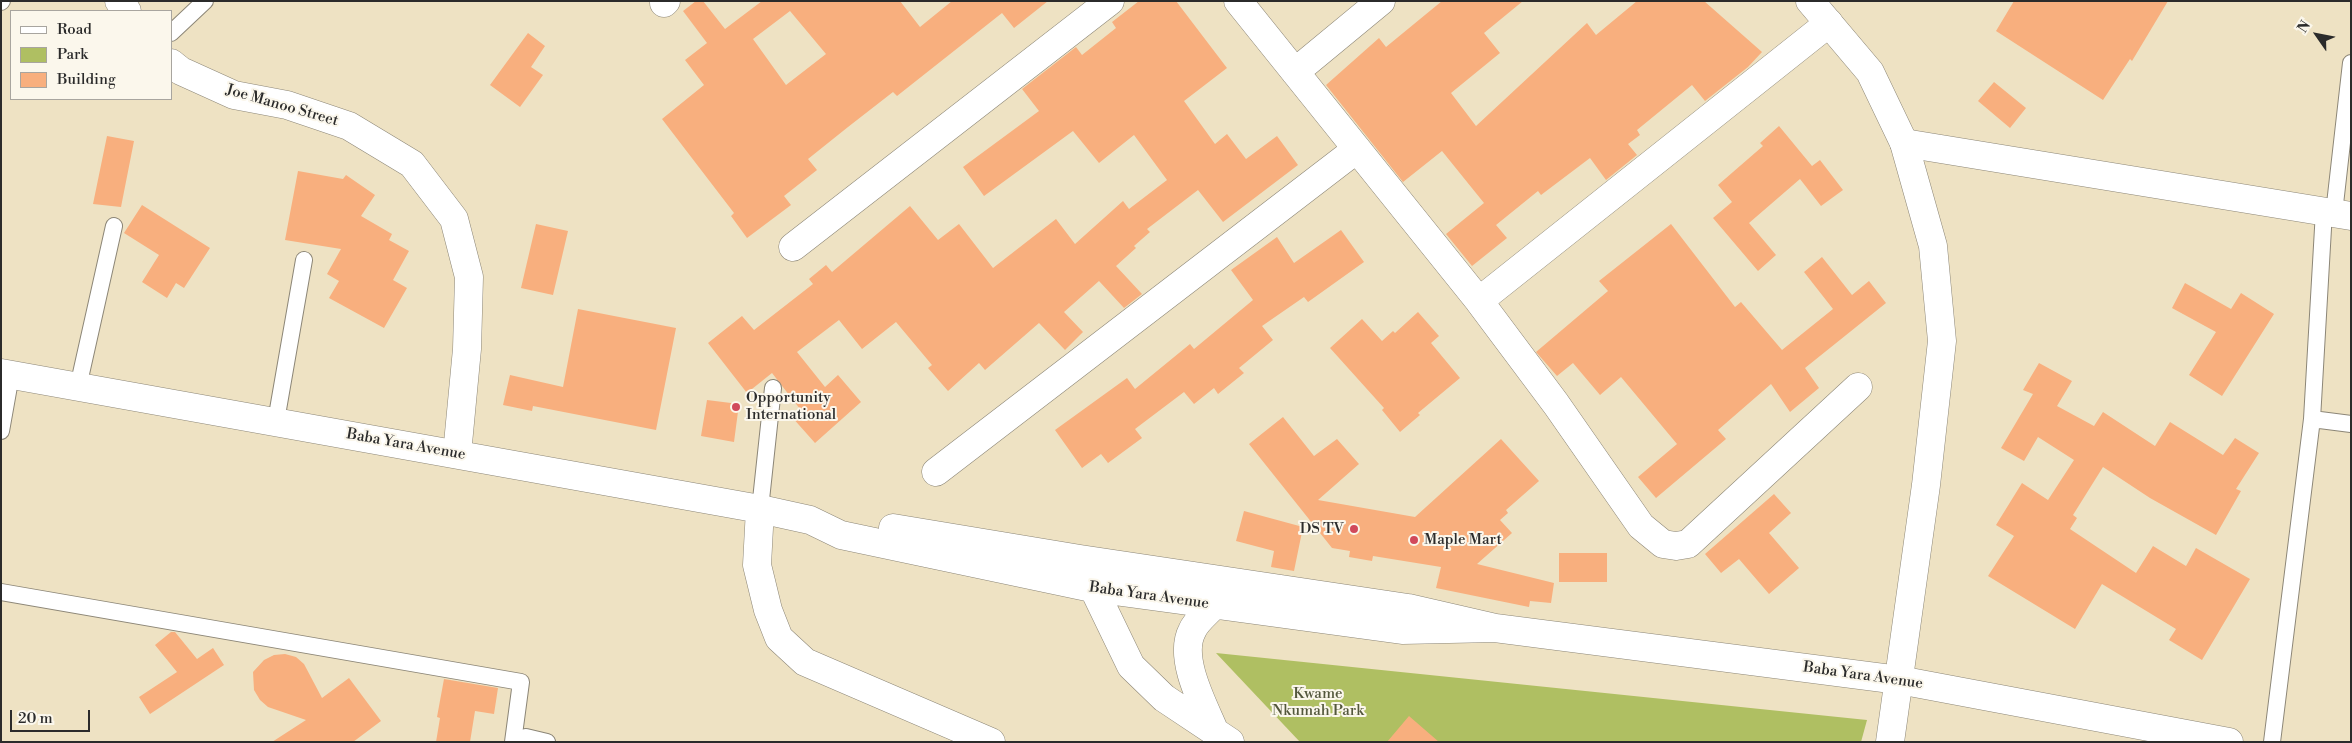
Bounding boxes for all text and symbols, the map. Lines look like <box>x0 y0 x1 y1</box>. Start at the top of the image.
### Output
legend <box>10 10 172 100</box>
north arrow <box>2292 10 2342 60</box>
text: N <box>2294 17 2315 36</box>
text: Road <box>57 20 92 39</box>
text: Park <box>57 45 88 64</box>
text: Building <box>57 70 116 89</box>
street label: Joe Manoo Street <box>224 81 340 131</box>
place label: Opportunity International <box>746 389 836 424</box>
marker: Opportunity International <box>730 401 742 413</box>
street label: Baba Yara Avenue <box>345 426 467 464</box>
place label: DS TV <box>1300 520 1344 538</box>
marker: DS TV <box>1348 523 1360 535</box>
place label: Maple Mart <box>1424 531 1502 549</box>
marker: Maple Mart <box>1408 534 1420 546</box>
street label: Baba Yara Avenue <box>1088 579 1210 613</box>
street label: Baba Yara Avenue <box>1802 659 1924 693</box>
park label: Kwame Nkumah Park <box>1272 685 1364 720</box>
scale bar <box>12 700 92 732</box>
text: 20 m <box>18 709 53 728</box>

